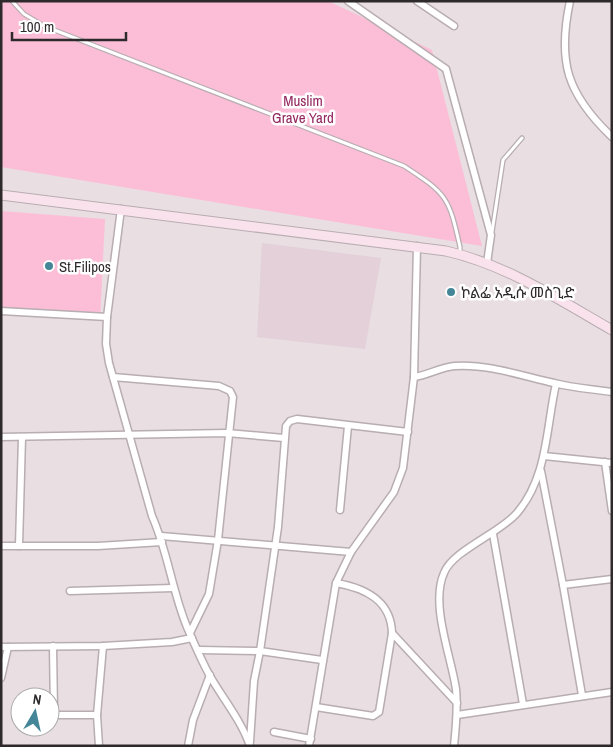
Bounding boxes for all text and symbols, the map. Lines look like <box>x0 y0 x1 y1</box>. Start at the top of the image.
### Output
scale bar <box>12 10 126 42</box>
text: 100 m <box>20 16 54 37</box>
park label: Muslim Grave Yard <box>272 90 334 128</box>
place label: St.Filipos <box>59 256 111 277</box>
marker: St.Filipos <box>43 260 55 272</box>
place label: ኮልፌ አዲሱ መስጊድ <box>461 282 575 303</box>
marker: ኮልፌ አዲሱ መስጊድ <box>445 286 457 298</box>
north arrow <box>10 687 60 737</box>
text: N <box>32 690 43 709</box>

